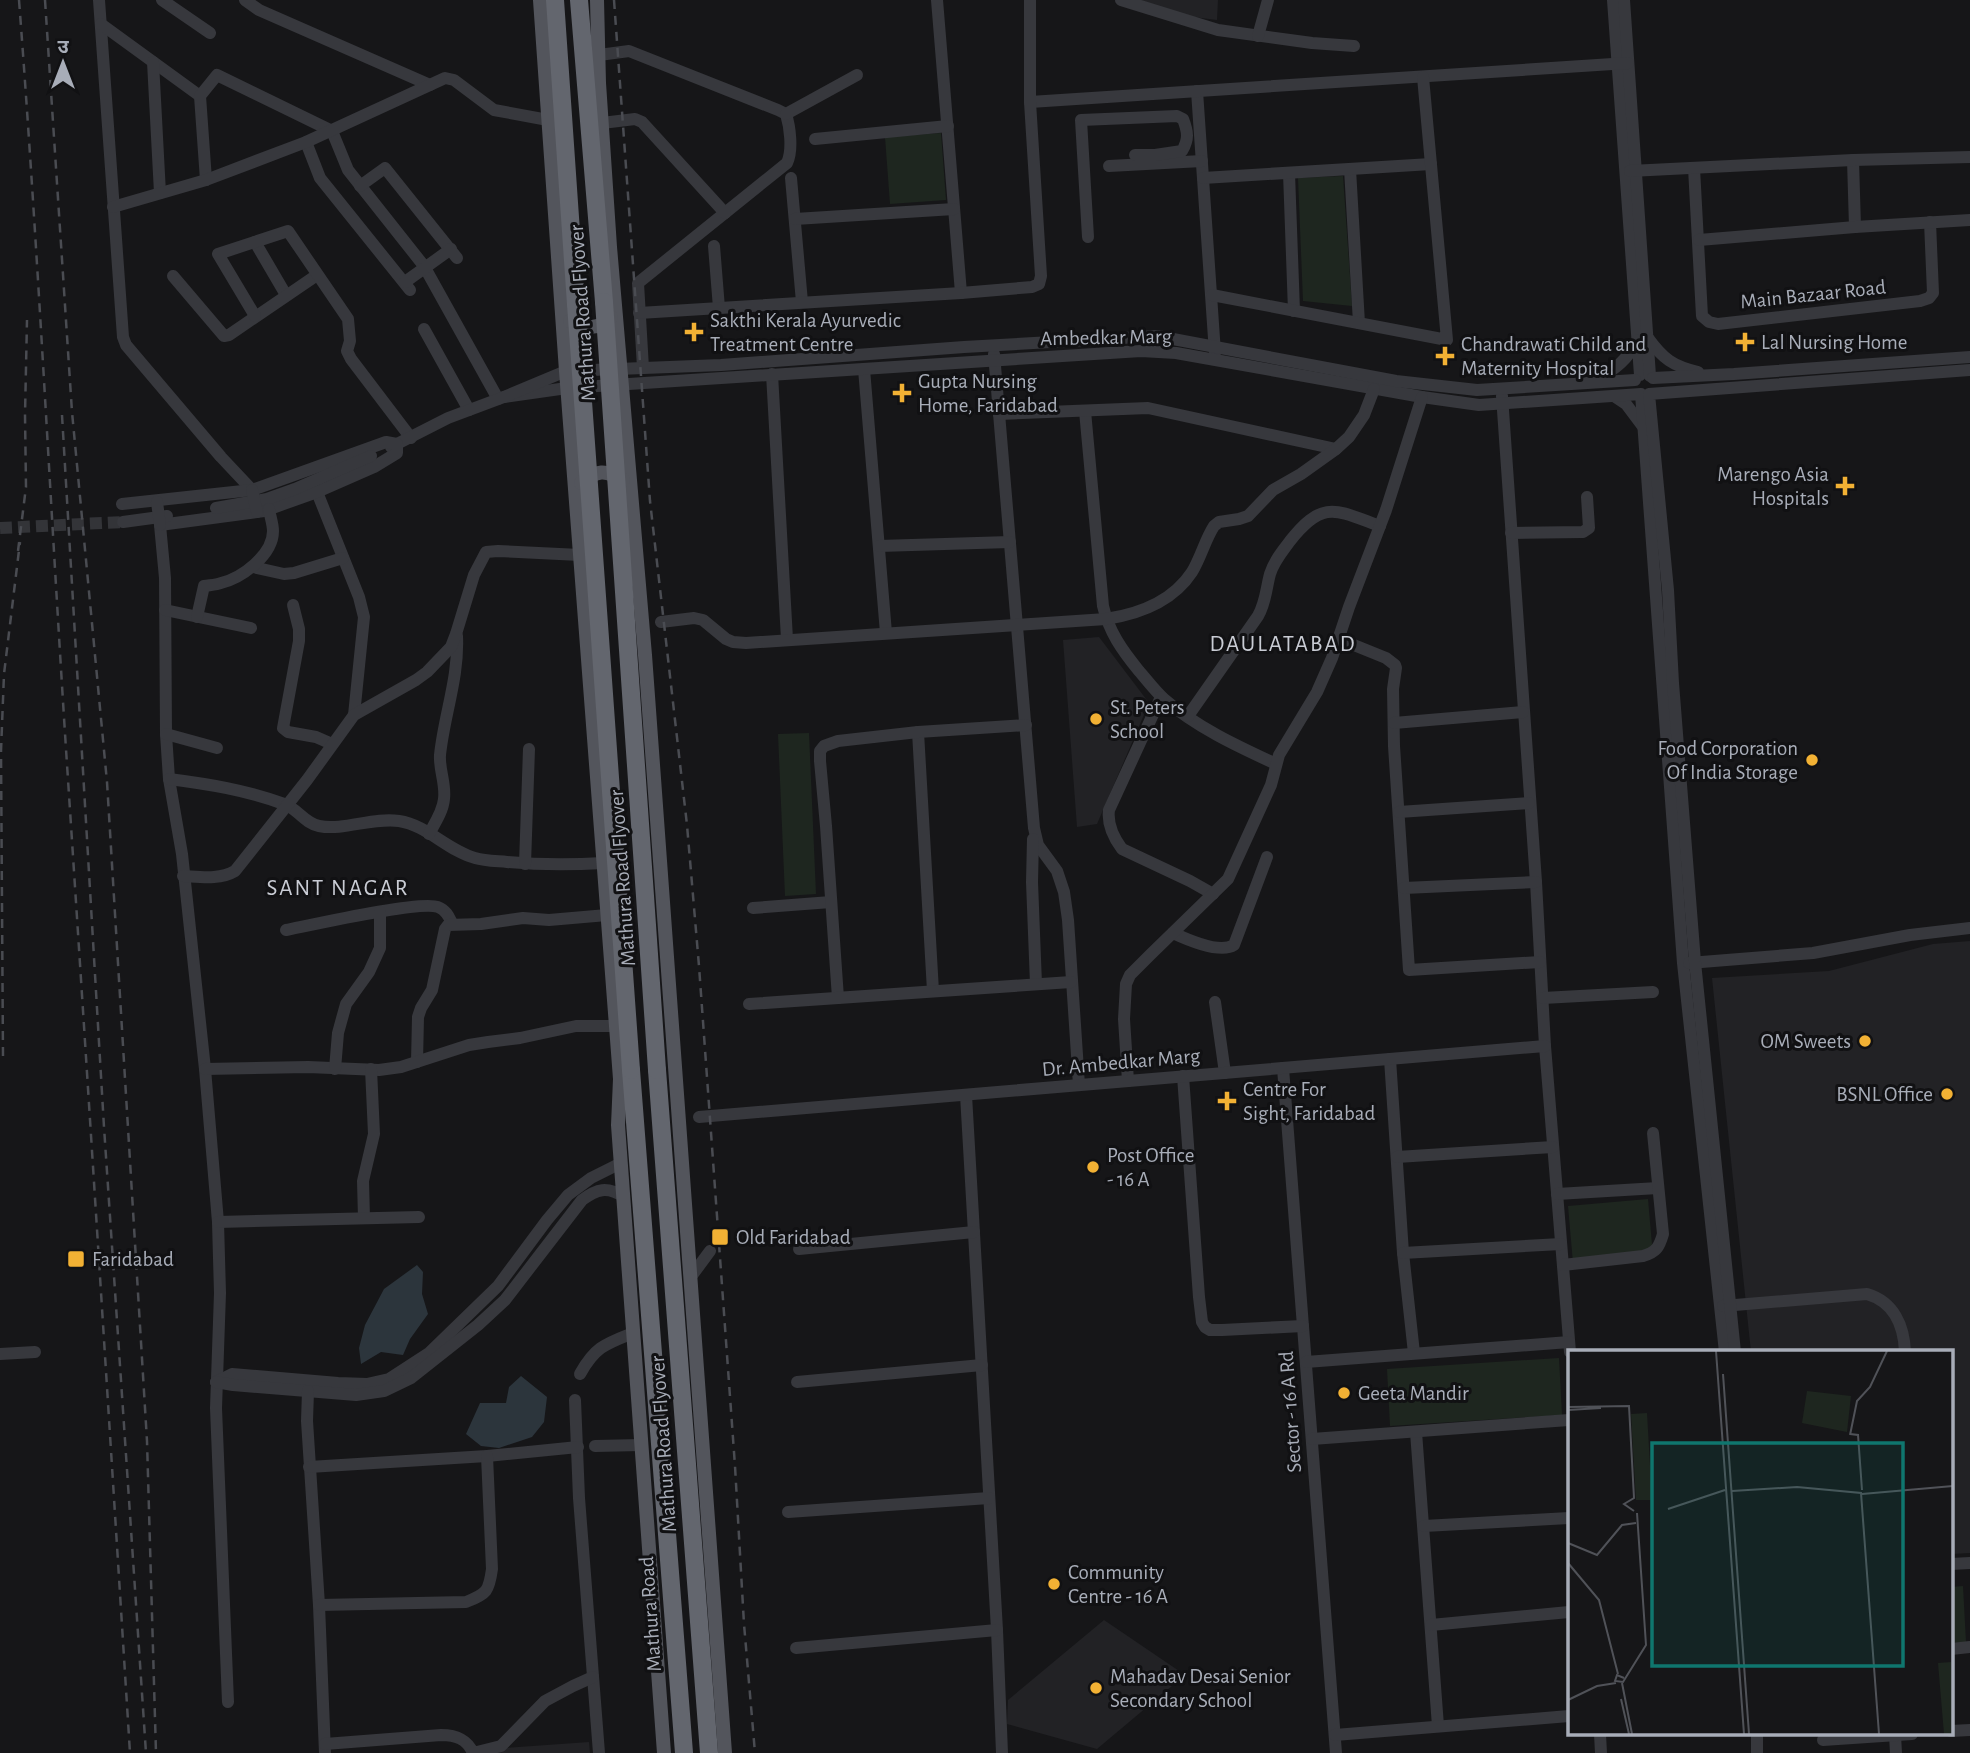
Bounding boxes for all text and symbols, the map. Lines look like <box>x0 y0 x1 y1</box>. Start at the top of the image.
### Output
north arrow <box>28 28 98 98</box>
text: उ <box>57 38 69 57</box>
street label: Mathura Road Flyover <box>566 224 599 402</box>
street label: Main Bazaar Road <box>1739 276 1887 313</box>
place label: Sakthi Kerala Ayurvedic Treatment Centre <box>710 310 901 355</box>
marker: Sakthi Kerala Ayurvedic Treatment Centre <box>684 322 704 342</box>
street label: Ambedkar Marg <box>1040 326 1173 349</box>
marker: Lal Nursing Home <box>1735 332 1755 352</box>
place label: Lal Nursing Home <box>1761 332 1907 353</box>
place label: Chandrawati Child and Maternity Hospital <box>1461 334 1647 379</box>
marker: Chandrawati Child and Maternity Hospital <box>1435 346 1455 366</box>
place label: Gupta Nursing Home, Faridabad <box>918 371 1058 416</box>
marker: Gupta Nursing Home, Faridabad <box>892 383 912 403</box>
place label: Marengo Asia Hospitals <box>1717 464 1829 509</box>
marker: Marengo Asia Hospitals <box>1835 476 1855 496</box>
district label: DAULATABAD <box>1209 633 1357 656</box>
place label: St. Peters School <box>1110 697 1185 742</box>
marker: St. Peters School <box>1088 711 1104 727</box>
place label: Food Corporation Of India Storage <box>1658 738 1798 783</box>
marker: Food Corporation Of India Storage <box>1804 752 1820 768</box>
street label: Mathura Road Flyover <box>606 789 639 967</box>
district label: SANT NAGAR <box>266 877 410 900</box>
place label: OM Sweets <box>1760 1031 1851 1052</box>
marker: OM Sweets <box>1857 1033 1873 1049</box>
street label: Dr. Ambedkar Marg <box>1041 1045 1202 1080</box>
place label: Centre For Sight, Faridabad <box>1243 1079 1375 1124</box>
place label: BSNL Office <box>1836 1084 1933 1105</box>
marker: BSNL Office <box>1939 1086 1955 1102</box>
marker: Centre For Sight, Faridabad <box>1217 1091 1237 1111</box>
place label: Post Office - 16 A <box>1107 1145 1194 1190</box>
marker: Post Office - 16 A <box>1085 1159 1101 1175</box>
marker: Old Faridabad <box>710 1227 730 1247</box>
place label: Old Faridabad <box>736 1227 851 1248</box>
marker: Faridabad <box>66 1249 86 1269</box>
place label: Faridabad <box>92 1249 174 1270</box>
street label: Sector - 16 A Rd <box>1276 1350 1305 1473</box>
inset map <box>1568 1350 1952 1736</box>
street label: Mathura Road Flyover <box>647 1355 680 1533</box>
place label: Geeta Mandir <box>1358 1383 1469 1404</box>
marker: Geeta Mandir <box>1336 1385 1352 1401</box>
street label: Mathura Road <box>636 1555 665 1672</box>
place label: Community Centre - 16 A <box>1068 1562 1168 1607</box>
marker: Community Centre - 16 A <box>1046 1576 1062 1592</box>
place label: Mahadav Desai Senior Secondary School <box>1110 1666 1291 1711</box>
marker: Mahadav Desai Senior Secondary School <box>1088 1680 1104 1696</box>

